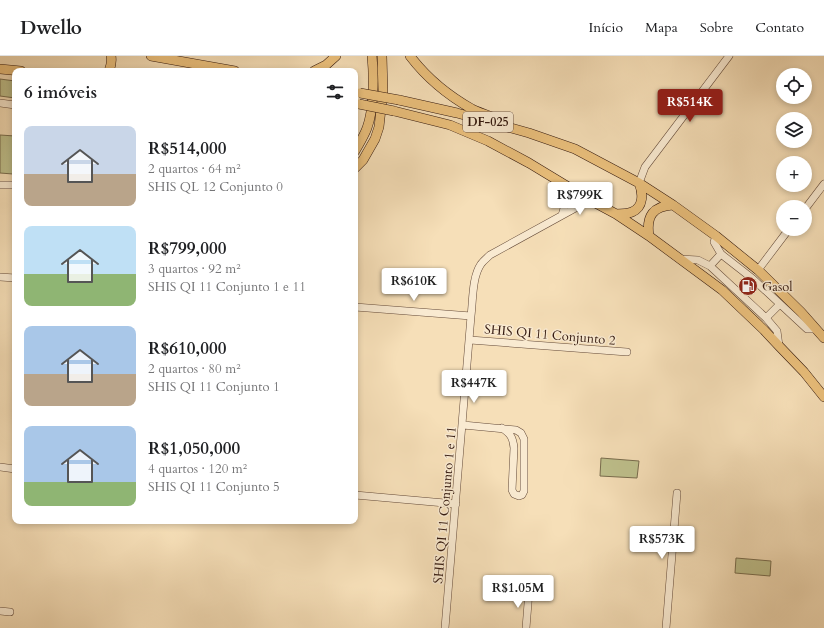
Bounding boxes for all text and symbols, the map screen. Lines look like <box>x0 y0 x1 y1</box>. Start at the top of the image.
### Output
text: Dwello <box>20 15 82 41</box>
text: Início <box>588 18 623 37</box>
text: Mapa <box>645 18 678 37</box>
text: Sobre <box>700 18 733 37</box>
text: Contato <box>755 18 804 37</box>
map controls <box>776 68 812 236</box>
button: locate <box>776 68 812 104</box>
text: 6 imóveis <box>24 81 97 104</box>
icon: filters <box>324 81 346 103</box>
pin: R$514K <box>657 89 723 123</box>
text: R$514K <box>667 93 713 111</box>
road number: DF-025 <box>463 112 513 132</box>
button: layers <box>776 112 812 148</box>
text: R$514,000 <box>148 137 226 160</box>
icon: home <box>56 142 104 190</box>
button: + <box>776 156 812 192</box>
text: 2 quartos · 64 m² <box>148 160 241 178</box>
text: SHIS QL 12 Conjunto 0 <box>148 178 283 196</box>
pin: R$799K <box>547 182 613 216</box>
text: R$799K <box>557 186 603 204</box>
button: − <box>776 200 812 236</box>
text: R$799,000 <box>148 237 226 260</box>
icon: home <box>56 242 104 290</box>
text: 3 quartos · 92 m² <box>148 260 241 278</box>
pin: R$610K <box>381 268 447 302</box>
text: R$610K <box>391 272 437 290</box>
fuel station icon: Gasol <box>737 275 759 297</box>
text: SHIS QI 11 Conjunto 1 e 11 <box>148 278 306 296</box>
place label: Gasol <box>762 278 793 296</box>
street label: SHIS QI 11 Conjunto 2 <box>484 320 617 350</box>
text: R$610,000 <box>148 337 226 360</box>
icon: home <box>56 342 104 390</box>
text: 2 quartos · 80 m² <box>148 360 241 378</box>
pin: R$447K <box>441 370 507 404</box>
text: R$447K <box>451 374 497 392</box>
text: SHIS QI 11 Conjunto 1 <box>148 378 280 396</box>
street label: SHIS QI 11 Conjunto 1 e 11 <box>429 426 461 584</box>
text: R$1,050,000 <box>148 437 240 460</box>
icon: home <box>56 442 104 490</box>
text: 4 quartos · 120 m² <box>148 460 247 478</box>
text: SHIS QI 11 Conjunto 5 <box>148 478 280 496</box>
pin: R$573K <box>629 526 695 560</box>
text: R$573K <box>639 530 685 548</box>
pin: R$1.05M <box>481 575 555 609</box>
text: R$1.05M <box>492 579 544 597</box>

